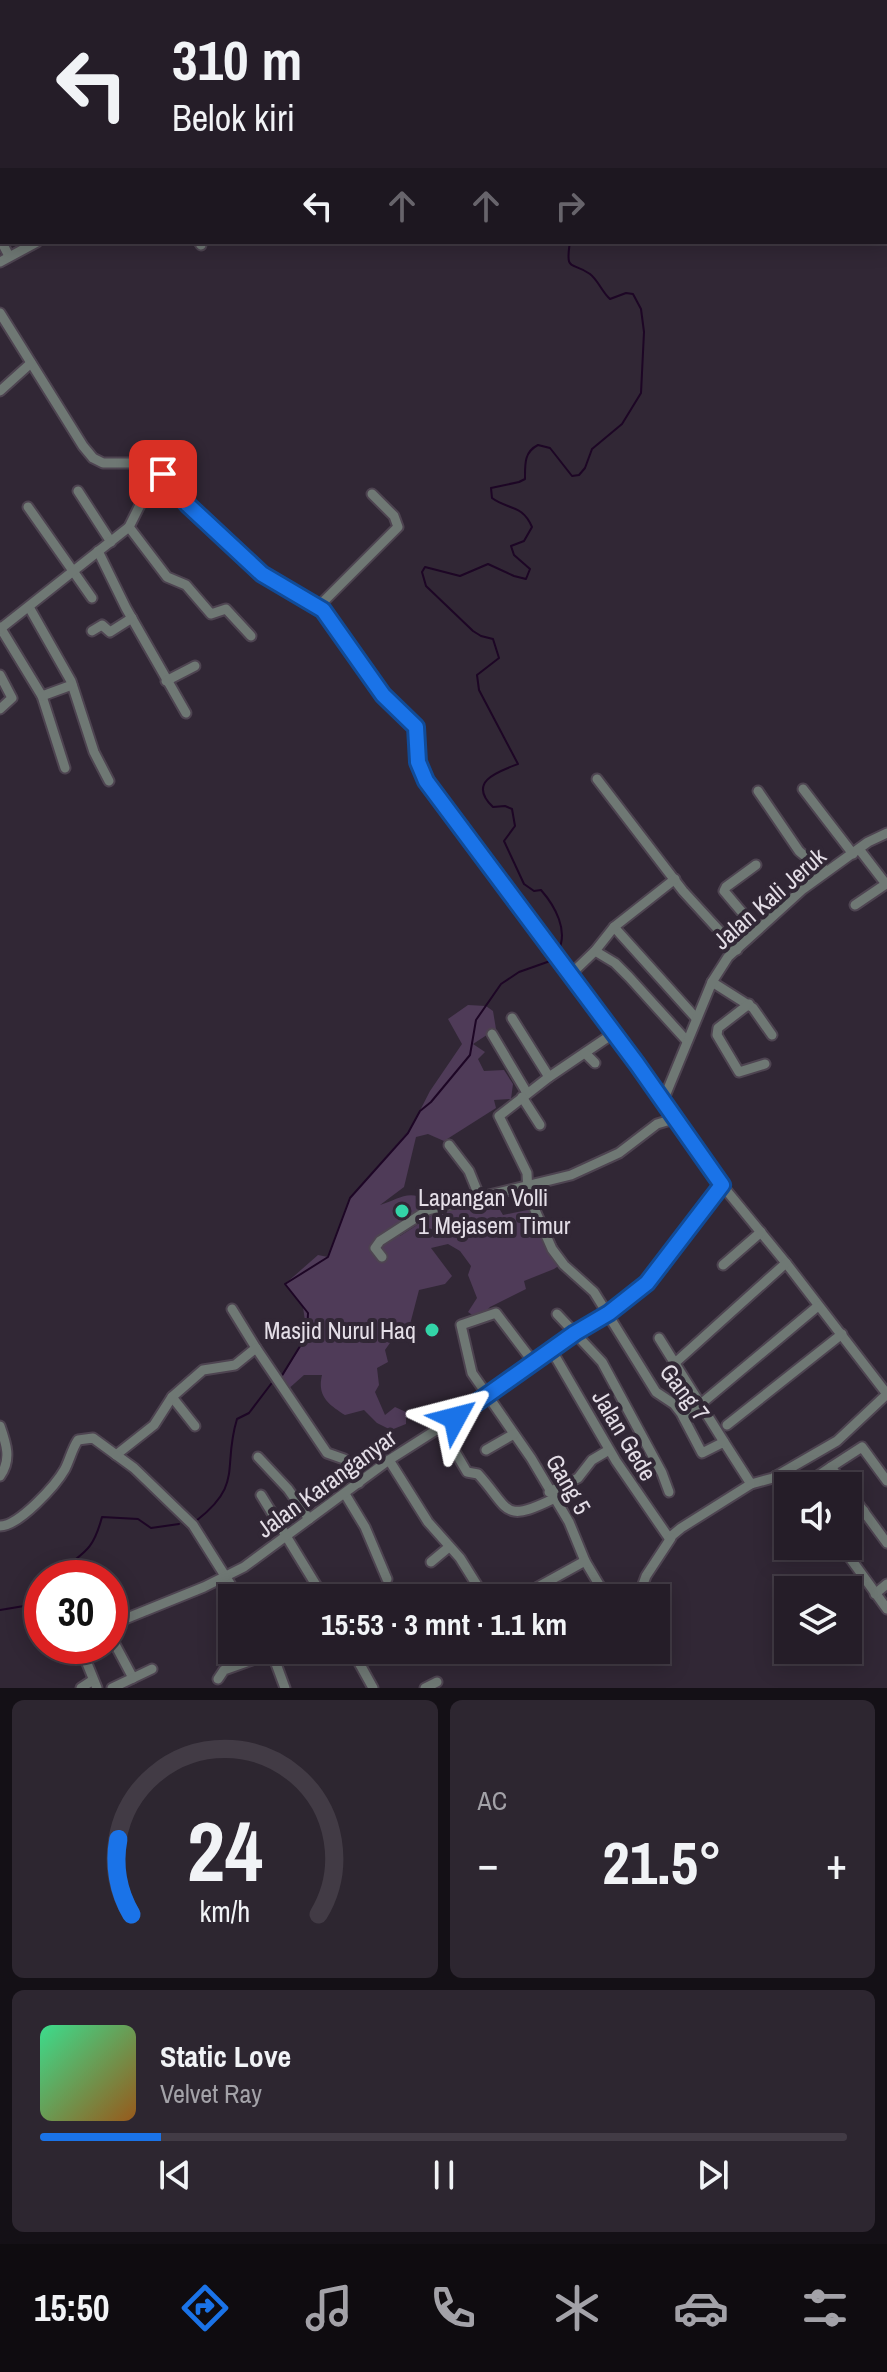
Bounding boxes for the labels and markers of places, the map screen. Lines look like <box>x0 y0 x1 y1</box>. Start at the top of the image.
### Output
pin <box>129 440 197 508</box>
place label: Lapangan Volli 1 Mejasem Timur <box>418 1181 571 1241</box>
marker: Lapangan Volli 1 Mejasem Timur <box>393 1202 411 1220</box>
place label: Masjid Nurul Haq <box>264 1314 416 1346</box>
marker: Masjid Nurul Haq <box>423 1321 441 1339</box>

